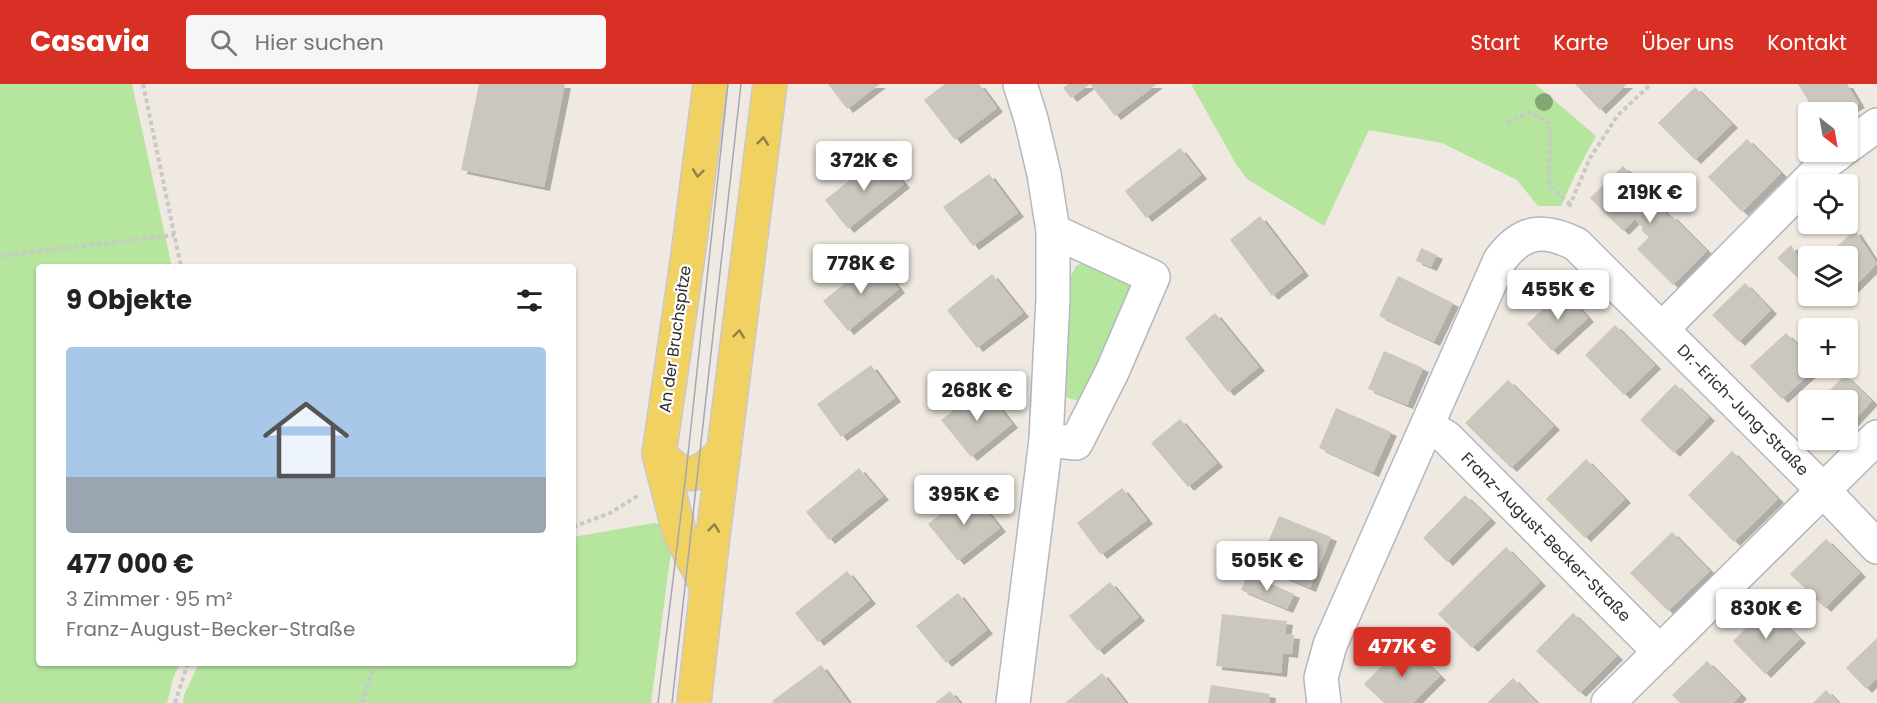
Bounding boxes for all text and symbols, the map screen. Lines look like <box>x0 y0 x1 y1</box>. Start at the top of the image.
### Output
search box <box>186 15 606 69</box>
text: Casavia <box>30 22 150 61</box>
icon: search <box>207 26 240 59</box>
text: Hier suchen <box>255 27 384 58</box>
text: Start <box>1471 28 1520 57</box>
text: Karte <box>1553 28 1609 57</box>
text: Über uns <box>1642 28 1734 57</box>
text: Kontakt <box>1767 28 1847 57</box>
north arrow <box>1798 102 1858 162</box>
map controls <box>1798 102 1858 450</box>
one-way arrow <box>756 136 769 145</box>
pin: 372K € <box>815 141 913 192</box>
text: 372K € <box>830 146 898 174</box>
one-way arrow <box>693 169 705 178</box>
pin: 219K € <box>1601 173 1699 224</box>
button: locate <box>1798 174 1858 234</box>
text: 219K € <box>1617 178 1683 206</box>
pin: 778K € <box>812 244 910 295</box>
button: layers <box>1798 246 1858 306</box>
text: 778K € <box>827 249 895 277</box>
street label: An der Bruchspitze <box>653 264 697 414</box>
pin: 455K € <box>1509 270 1607 321</box>
text: 455K € <box>1521 275 1595 303</box>
text: 9 Objekte <box>66 282 192 318</box>
icon: filters <box>513 284 546 317</box>
button: + <box>1798 318 1858 378</box>
one-way arrow <box>732 330 745 339</box>
street label: Dr.-Erich-Jung-Straße <box>1672 339 1814 481</box>
pin: 268K € <box>928 371 1026 422</box>
text: 268K € <box>941 376 1013 404</box>
icon: home <box>252 386 360 494</box>
button: − <box>1798 390 1858 450</box>
street label: Franz-August-Becker-Straße <box>1456 447 1636 627</box>
pin: 395K € <box>915 475 1013 526</box>
text: 395K € <box>928 480 1000 508</box>
one-way arrow <box>708 523 720 532</box>
pin: 505K € <box>1218 541 1316 592</box>
text: 477 000 € <box>66 546 194 582</box>
text: 505K € <box>1230 546 1304 574</box>
text: 3 Zimmer · 95 m² <box>66 585 233 613</box>
pin: 830K € <box>1717 589 1815 640</box>
text: 830K € <box>1730 594 1802 622</box>
text: Franz-August-Becker-Straße <box>66 615 355 643</box>
pin: 477K € <box>1353 627 1451 678</box>
text: 477K € <box>1367 632 1437 660</box>

